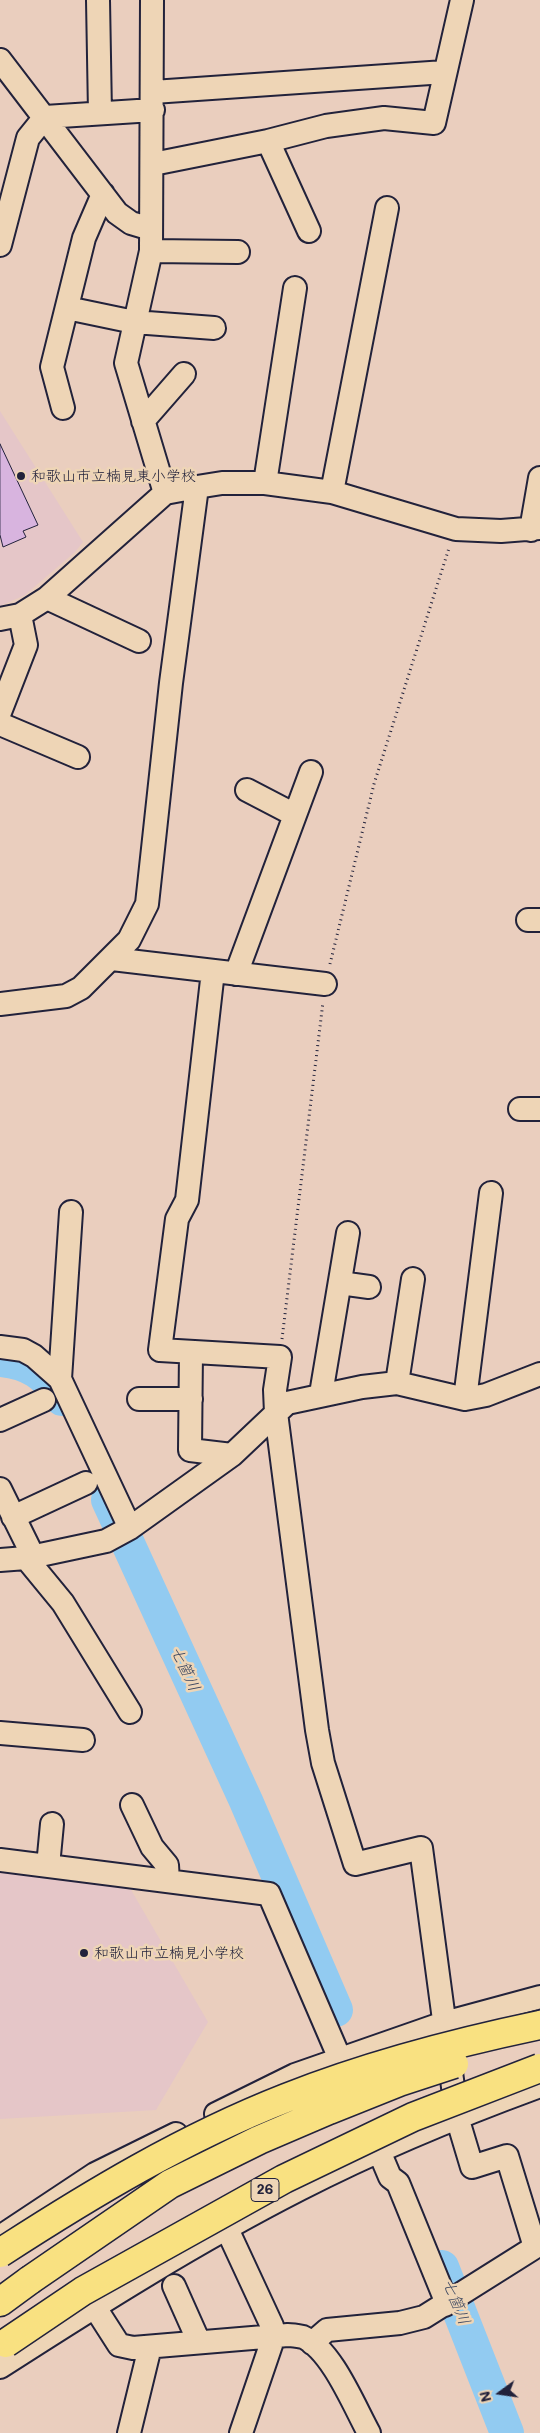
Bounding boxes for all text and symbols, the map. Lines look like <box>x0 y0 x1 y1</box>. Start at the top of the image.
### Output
place label: 和歌山市立楠見東小学校 <box>31 467 196 485</box>
marker: 和歌山市立楠見東小学校 <box>15 470 27 482</box>
water label: 七箇川 <box>166 1643 204 1695</box>
place label: 和歌山市立楠見小学校 <box>94 1944 244 1962</box>
marker: 和歌山市立楠見小学校 <box>78 1947 90 1959</box>
road number: 26 <box>251 2178 279 2202</box>
water label: 七箇川 <box>438 2276 474 2328</box>
north arrow <box>475 2368 525 2418</box>
text: N <box>474 2389 495 2404</box>

